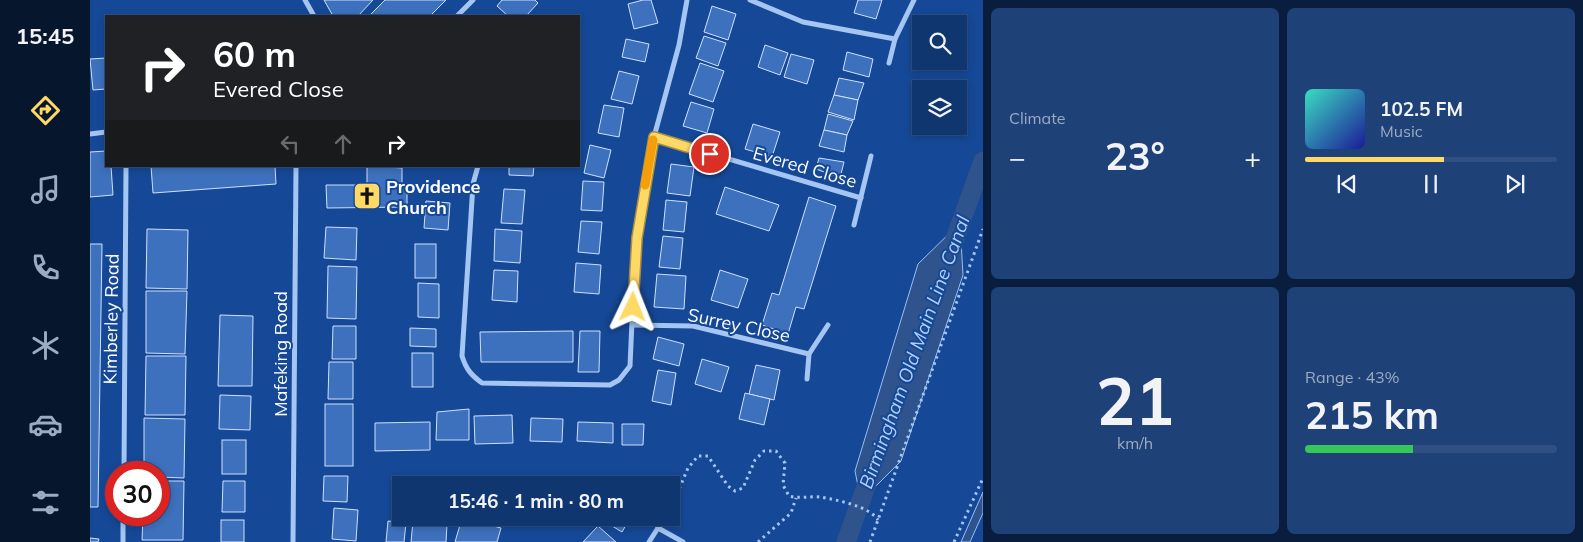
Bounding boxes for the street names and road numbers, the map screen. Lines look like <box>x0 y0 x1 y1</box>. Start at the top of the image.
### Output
street label: Evered Close <box>750 141 860 193</box>
street label: Kimberley Road <box>98 253 124 385</box>
street label: Mafeking Road <box>269 291 292 417</box>
street label: Surrey Close <box>686 303 792 347</box>

